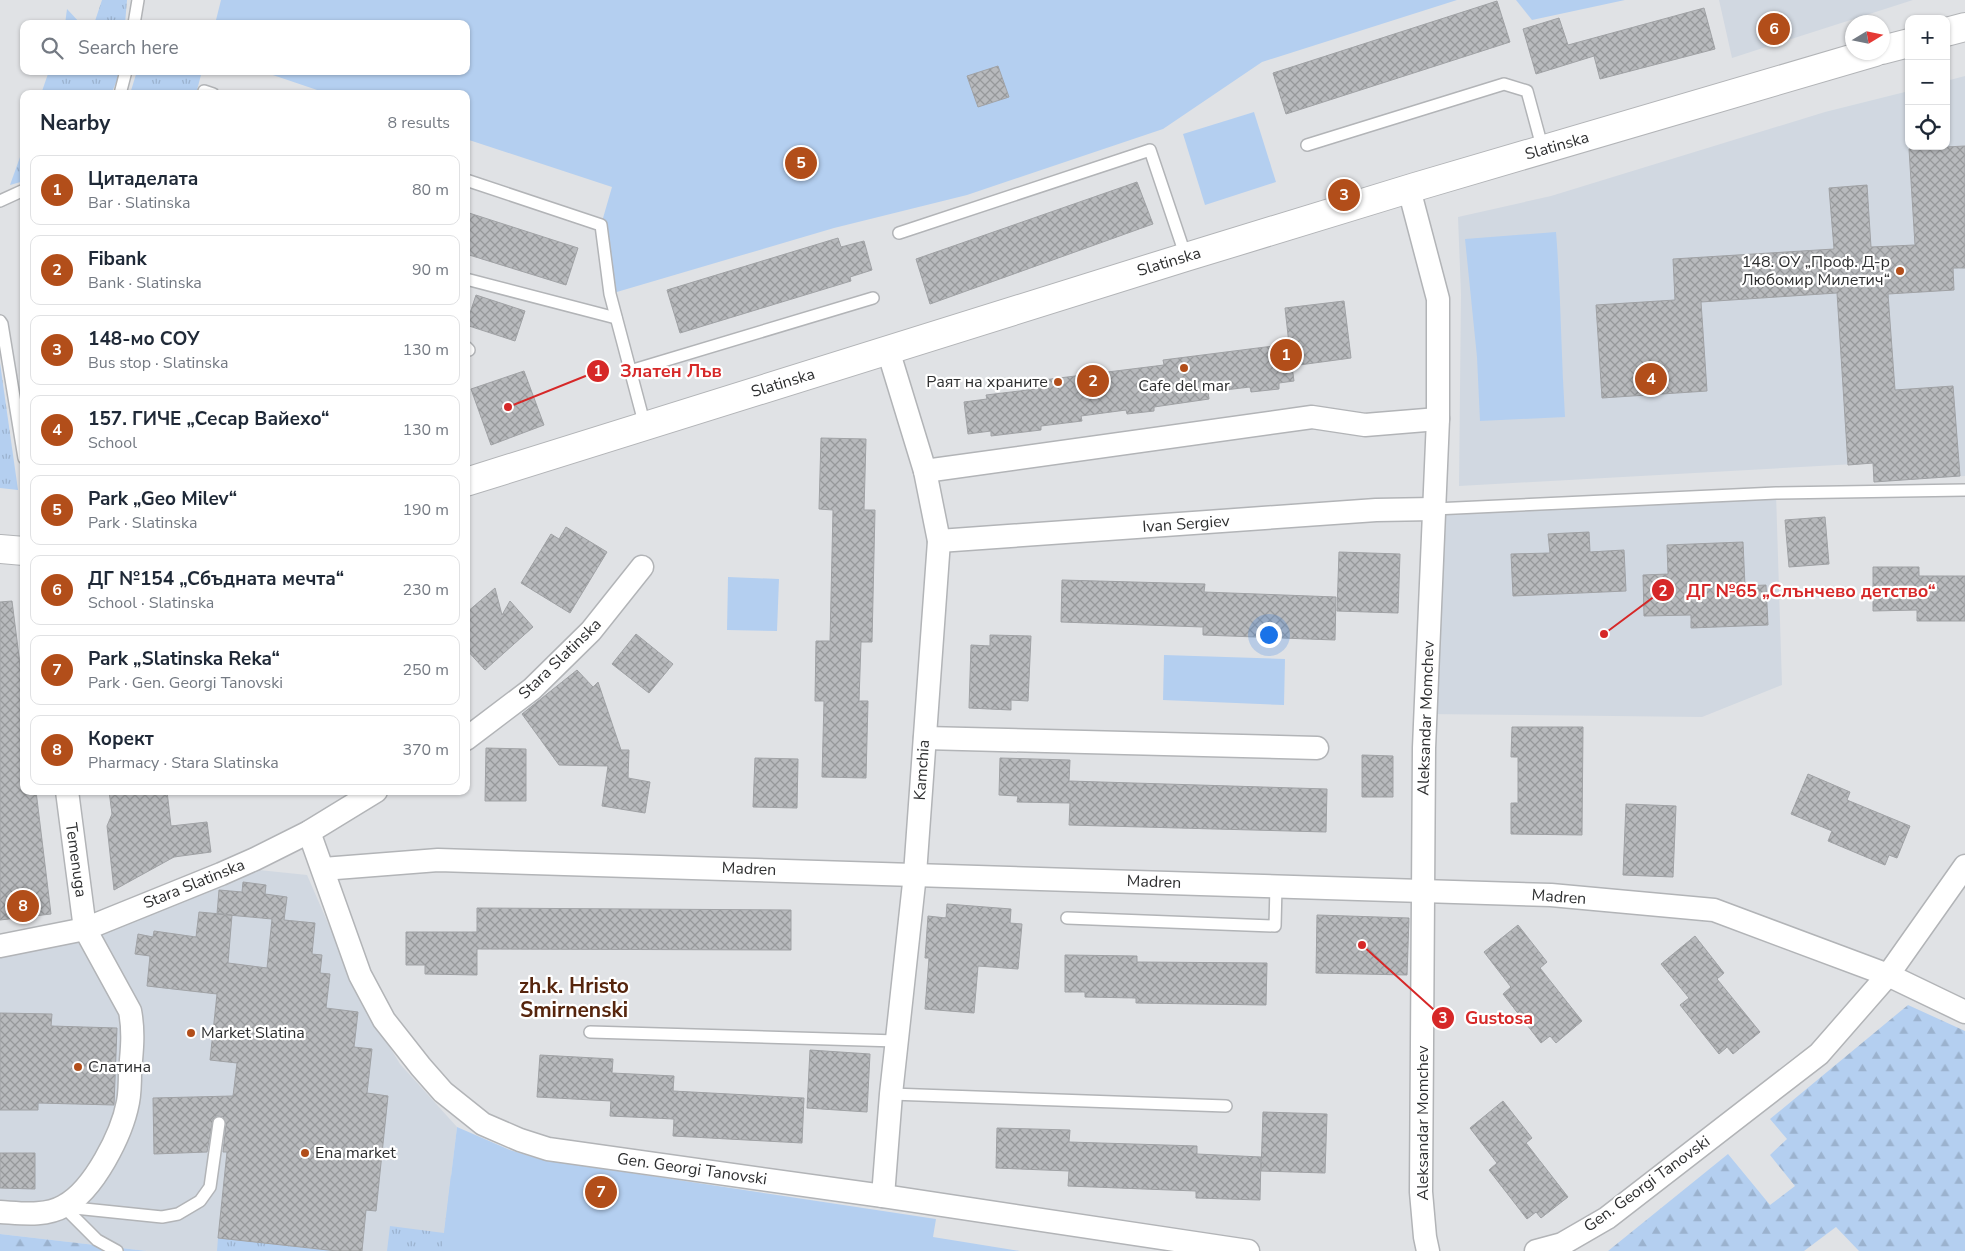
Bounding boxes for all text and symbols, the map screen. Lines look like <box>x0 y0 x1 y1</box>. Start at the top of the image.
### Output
pin: 6 <box>1758 10 1790 48</box>
north arrow <box>1845 15 1890 60</box>
map controls <box>1905 15 1950 150</box>
button: + <box>1905 15 1950 60</box>
search box <box>20 20 470 75</box>
icon: search <box>38 34 66 62</box>
text: Search here <box>78 35 179 61</box>
button: − <box>1905 60 1950 105</box>
button: locate <box>1905 105 1950 150</box>
text: Nearby <box>40 109 110 137</box>
text: 8 results <box>388 112 450 134</box>
street label: Slatinska <box>1522 126 1592 166</box>
pin: 5 <box>785 144 817 182</box>
text: Цитаделата <box>88 166 199 192</box>
pin: 3 <box>1328 176 1360 214</box>
text: 1 <box>52 179 62 201</box>
text: 80 m <box>412 179 449 201</box>
text: Bar · Slatinska <box>88 192 190 214</box>
street label: Slatinska <box>1134 242 1204 282</box>
text: Fibank <box>88 246 147 272</box>
place label: 148. ОУ „Проф. Д-р Любомир Милетич“ <box>1742 251 1890 291</box>
text: 2 <box>52 259 62 281</box>
text: 90 m <box>412 259 449 281</box>
marker: 148. ОУ „Проф. Д-р Любомир Милетич“ <box>1894 265 1906 277</box>
text: Bank · Slatinska <box>88 272 202 294</box>
text: 148-мо СОУ <box>88 326 200 352</box>
pin: 1 <box>1270 336 1302 374</box>
text: 3 <box>52 339 62 361</box>
text: 130 m <box>402 339 449 361</box>
text: Bus stop · Slatinska <box>88 352 228 374</box>
callout: Златен Лъв <box>586 354 732 387</box>
text: Златен Лъв <box>620 359 722 383</box>
pin: 4 <box>1635 360 1667 398</box>
text: 1 <box>593 361 603 381</box>
pin: 2 <box>1077 362 1109 400</box>
marker: Cafe del mar <box>1178 362 1190 374</box>
street label: Slatinska <box>748 363 818 403</box>
place label: Раят на храните <box>926 371 1048 393</box>
place label: Cafe del mar <box>1138 375 1230 397</box>
marker: Раят на храните <box>1052 376 1064 388</box>
text: 157. ГИЧЕ „Сесар Вайехо“ <box>88 406 329 432</box>
text: 4 <box>52 419 62 441</box>
text: 130 m <box>402 419 449 441</box>
text: School <box>88 432 137 454</box>
text: Park „Geo Milev“ <box>88 486 237 512</box>
text: 5 <box>52 499 62 521</box>
text: 190 m <box>402 499 449 521</box>
street label: Ivan Sergiev <box>1142 510 1231 538</box>
text: Park · Slatinska <box>88 512 197 534</box>
text: ДГ №154 „Сбъдната мечта“ <box>88 566 344 592</box>
callout: ДГ №65 „Слънчево детство“ <box>1651 574 1945 607</box>
text: 6 <box>52 579 62 601</box>
text: 230 m <box>402 579 449 601</box>
text: ДГ №65 „Слънчево детство“ <box>1686 579 1936 603</box>
text: 2 <box>1658 581 1668 601</box>
text: School · Slatinska <box>88 592 214 614</box>
street label: Stara Slatinska <box>514 614 606 704</box>
your location <box>1256 622 1282 648</box>
street label: Aleksandar Momchev <box>1412 639 1440 796</box>
text: Park „Slatinska Reka“ <box>88 646 280 672</box>
text: 7 <box>52 659 62 681</box>
text: 250 m <box>402 659 449 681</box>
text: Park · Gen. Georgi Tanovski <box>88 672 283 694</box>
text: Корект <box>88 726 154 752</box>
text: 8 <box>52 739 62 761</box>
text: 370 m <box>402 739 449 761</box>
street label: Kamchia <box>909 739 935 801</box>
text: Pharmacy · Stara Slatinska <box>88 752 279 774</box>
street label: Temenuga <box>60 821 92 899</box>
street label: Stara Slatinska <box>140 854 248 914</box>
street label: Madren <box>721 857 777 881</box>
street label: Madren <box>1126 870 1182 894</box>
street label: Madren <box>1531 884 1587 910</box>
pin: 8 <box>7 887 39 925</box>
district label: zh.k. Hristo Smirnenski <box>519 972 629 1024</box>
callout: Gustosa <box>1430 1001 1543 1034</box>
text: Gustosa <box>1465 1006 1533 1030</box>
text: 3 <box>1438 1008 1448 1028</box>
place label: Market Slatina <box>201 1022 305 1044</box>
marker: Market Slatina <box>185 1027 197 1039</box>
street label: Aleksandar Momchev <box>1412 1045 1434 1201</box>
place label: Слатина <box>88 1056 151 1078</box>
marker: Слатина <box>72 1061 84 1073</box>
street label: Gen. Georgi Tanovski <box>1579 1131 1715 1237</box>
place label: Ena market <box>315 1142 396 1164</box>
marker: Ena market <box>299 1147 311 1159</box>
street label: Gen. Georgi Tanovski <box>616 1148 768 1190</box>
pin: 7 <box>585 1173 617 1211</box>

